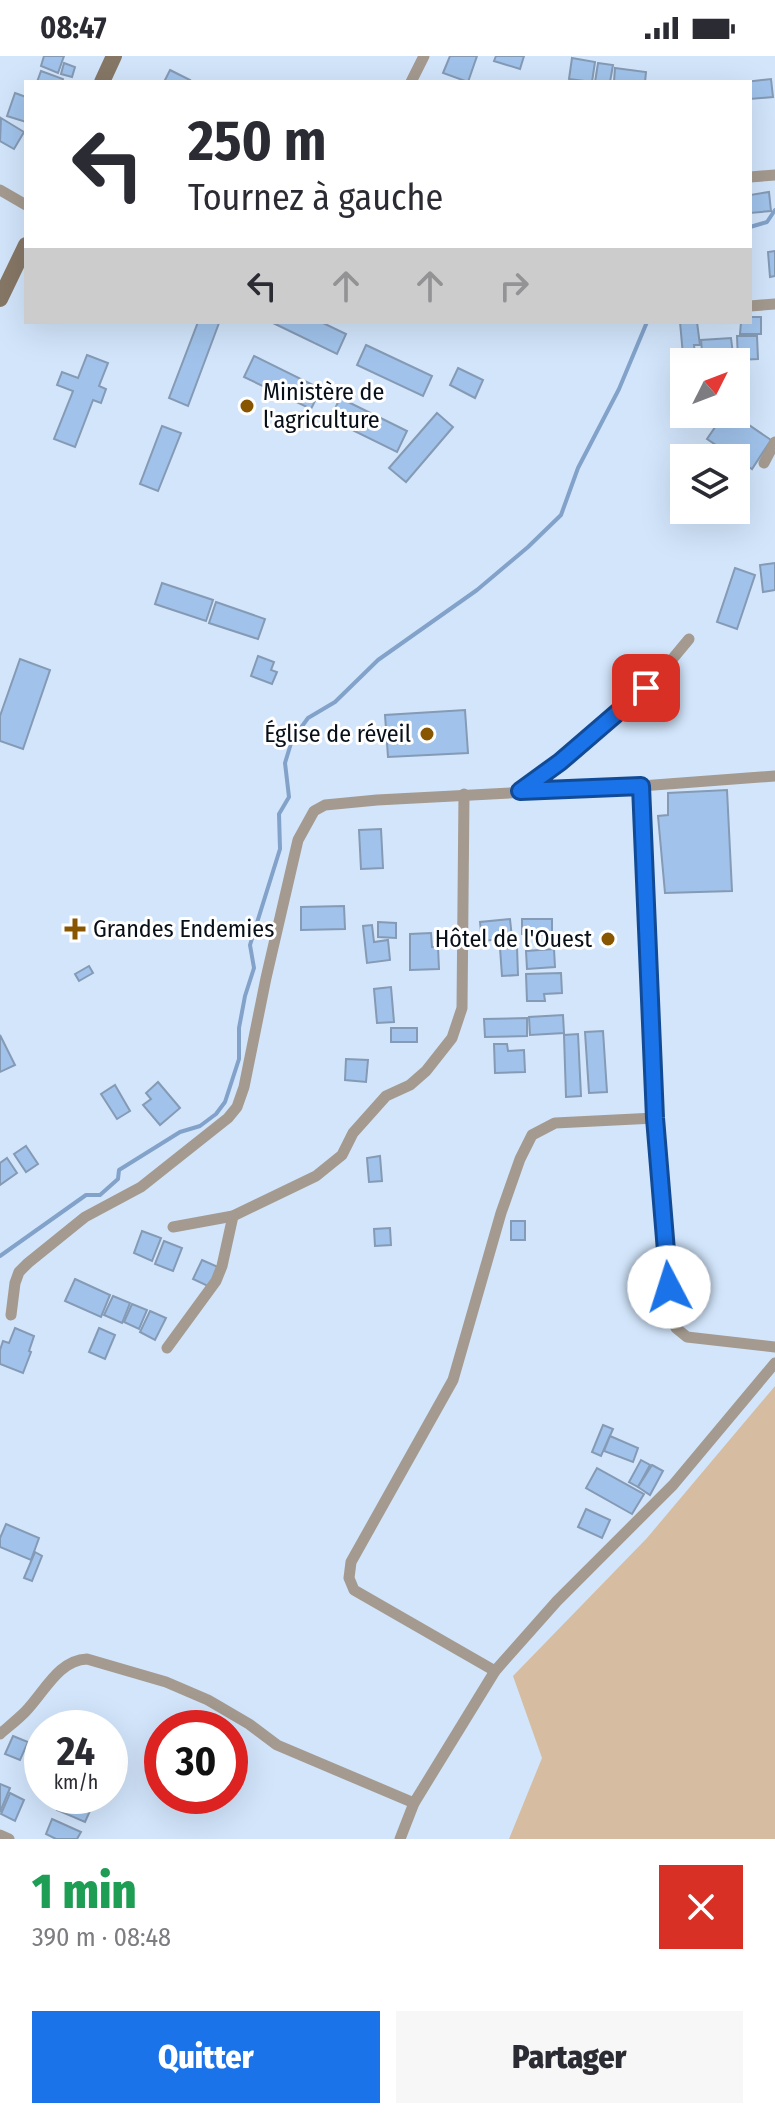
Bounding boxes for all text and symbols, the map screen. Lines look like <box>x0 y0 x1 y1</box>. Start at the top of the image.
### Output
text: 08:47 <box>40 10 107 46</box>
text: 250 m <box>188 108 326 175</box>
icon: left <box>56 112 160 216</box>
text: Tournez à gauche <box>188 176 443 220</box>
icon: left <box>240 264 284 308</box>
icon: ahead <box>324 264 368 308</box>
icon: ahead <box>408 264 452 308</box>
icon: right <box>492 264 536 308</box>
north arrow <box>670 348 750 428</box>
map controls <box>670 348 750 524</box>
place label: Ministère de l'agriculture <box>263 378 384 434</box>
marker: Ministère de l'agriculture <box>238 397 256 415</box>
button: layers <box>670 444 750 524</box>
pin <box>612 654 680 722</box>
icon: arrive <box>624 666 668 710</box>
place label: Église de réveil <box>264 719 411 748</box>
marker: Église de réveil <box>418 725 436 743</box>
place label: Grandes Endemies <box>93 915 274 943</box>
marker: Grandes Endemies <box>64 918 86 940</box>
place label: Hôtel de l'Ouest <box>435 925 592 953</box>
marker: Hôtel de l'Ouest <box>599 930 617 948</box>
position arrow <box>627 1245 711 1329</box>
speed limit sign: 30 <box>144 1710 248 1814</box>
text: 24 <box>57 1728 95 1776</box>
text: km/h <box>54 1770 98 1794</box>
text: 1 min <box>32 1863 136 1921</box>
button: close <box>659 1865 743 1949</box>
text: 390 m · 08:48 <box>32 1922 171 1953</box>
button: Quitter <box>32 2011 380 2103</box>
button: Partager <box>396 2011 743 2103</box>

